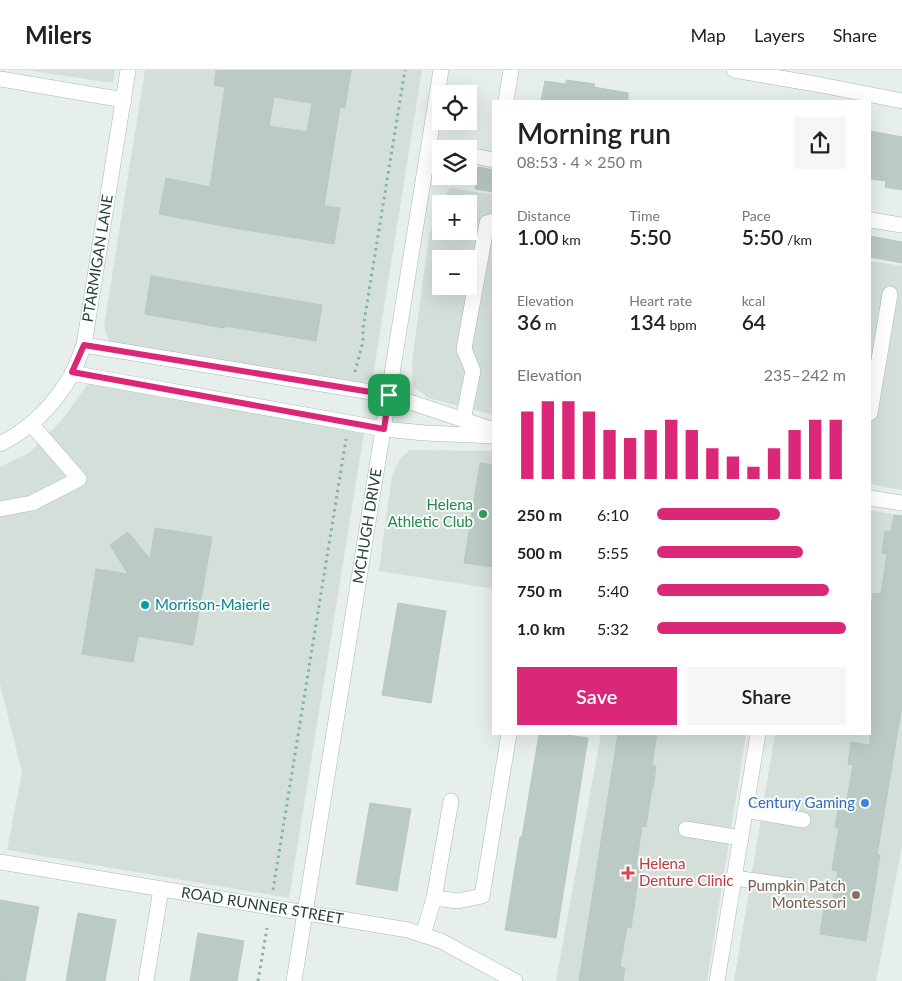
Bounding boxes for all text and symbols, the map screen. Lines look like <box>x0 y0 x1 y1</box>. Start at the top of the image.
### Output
text: Milers <box>25 20 92 49</box>
text: Map <box>690 24 726 46</box>
text: Layers <box>754 24 805 46</box>
text: Share <box>833 24 877 46</box>
map controls <box>432 85 477 295</box>
button: locate <box>432 85 477 130</box>
text: Morning run <box>517 116 671 150</box>
button: share <box>794 117 846 169</box>
button: layers <box>432 140 477 185</box>
text: 08:53 · 4 × 250 m <box>517 152 642 171</box>
street label: PTARMIGAN LANE <box>78 193 116 323</box>
button: + <box>432 195 477 240</box>
text: Distance <box>517 207 571 224</box>
text: Time <box>629 207 660 224</box>
text: Pace <box>742 207 771 224</box>
text: 1.00 <box>517 224 559 249</box>
text: 5:50 <box>629 224 671 249</box>
text: 5:50 <box>742 224 784 249</box>
text: km <box>559 231 581 248</box>
text: /km <box>784 231 812 248</box>
button: − <box>432 250 477 295</box>
text: Elevation <box>517 292 574 309</box>
text: Heart rate <box>629 292 692 309</box>
text: kcal <box>742 292 765 309</box>
text: 36 <box>517 309 541 334</box>
text: 134 <box>629 309 666 334</box>
text: 64 <box>742 309 766 334</box>
text: m <box>541 316 556 333</box>
text: bpm <box>666 316 697 333</box>
text: Elevation <box>517 365 582 384</box>
text: 235–242 m <box>764 365 846 384</box>
pin <box>368 374 410 416</box>
icon: arrive <box>375 381 403 409</box>
street label: MCHUGH DRIVE <box>348 467 385 585</box>
place label: Helena Athletic Club <box>388 495 473 530</box>
text: 250 m <box>517 505 562 524</box>
text: 6:10 <box>597 505 629 524</box>
marker: Helena Athletic Club <box>477 508 489 520</box>
text: 500 m <box>517 543 562 562</box>
text: 5:55 <box>597 543 629 562</box>
text: 750 m <box>517 581 562 600</box>
text: 5:40 <box>597 581 629 600</box>
place label: Morrison-Maierle <box>155 595 270 613</box>
marker: Morrison-Maierle <box>139 599 151 611</box>
text: 1.0 km <box>517 619 565 638</box>
text: 5:32 <box>597 619 629 638</box>
button: Save <box>517 667 677 725</box>
button: Share <box>687 667 846 725</box>
place label: Century Gaming <box>748 793 855 811</box>
marker: Century Gaming <box>859 797 871 809</box>
place label: Helena Denture Clinic <box>639 854 733 889</box>
marker: Helena Denture Clinic <box>621 866 635 880</box>
place label: Pumpkin Patch Montessori <box>748 876 846 911</box>
street label: ROAD RUNNER STREET <box>180 882 345 927</box>
marker: Pumpkin Patch Montessori <box>850 889 862 901</box>

